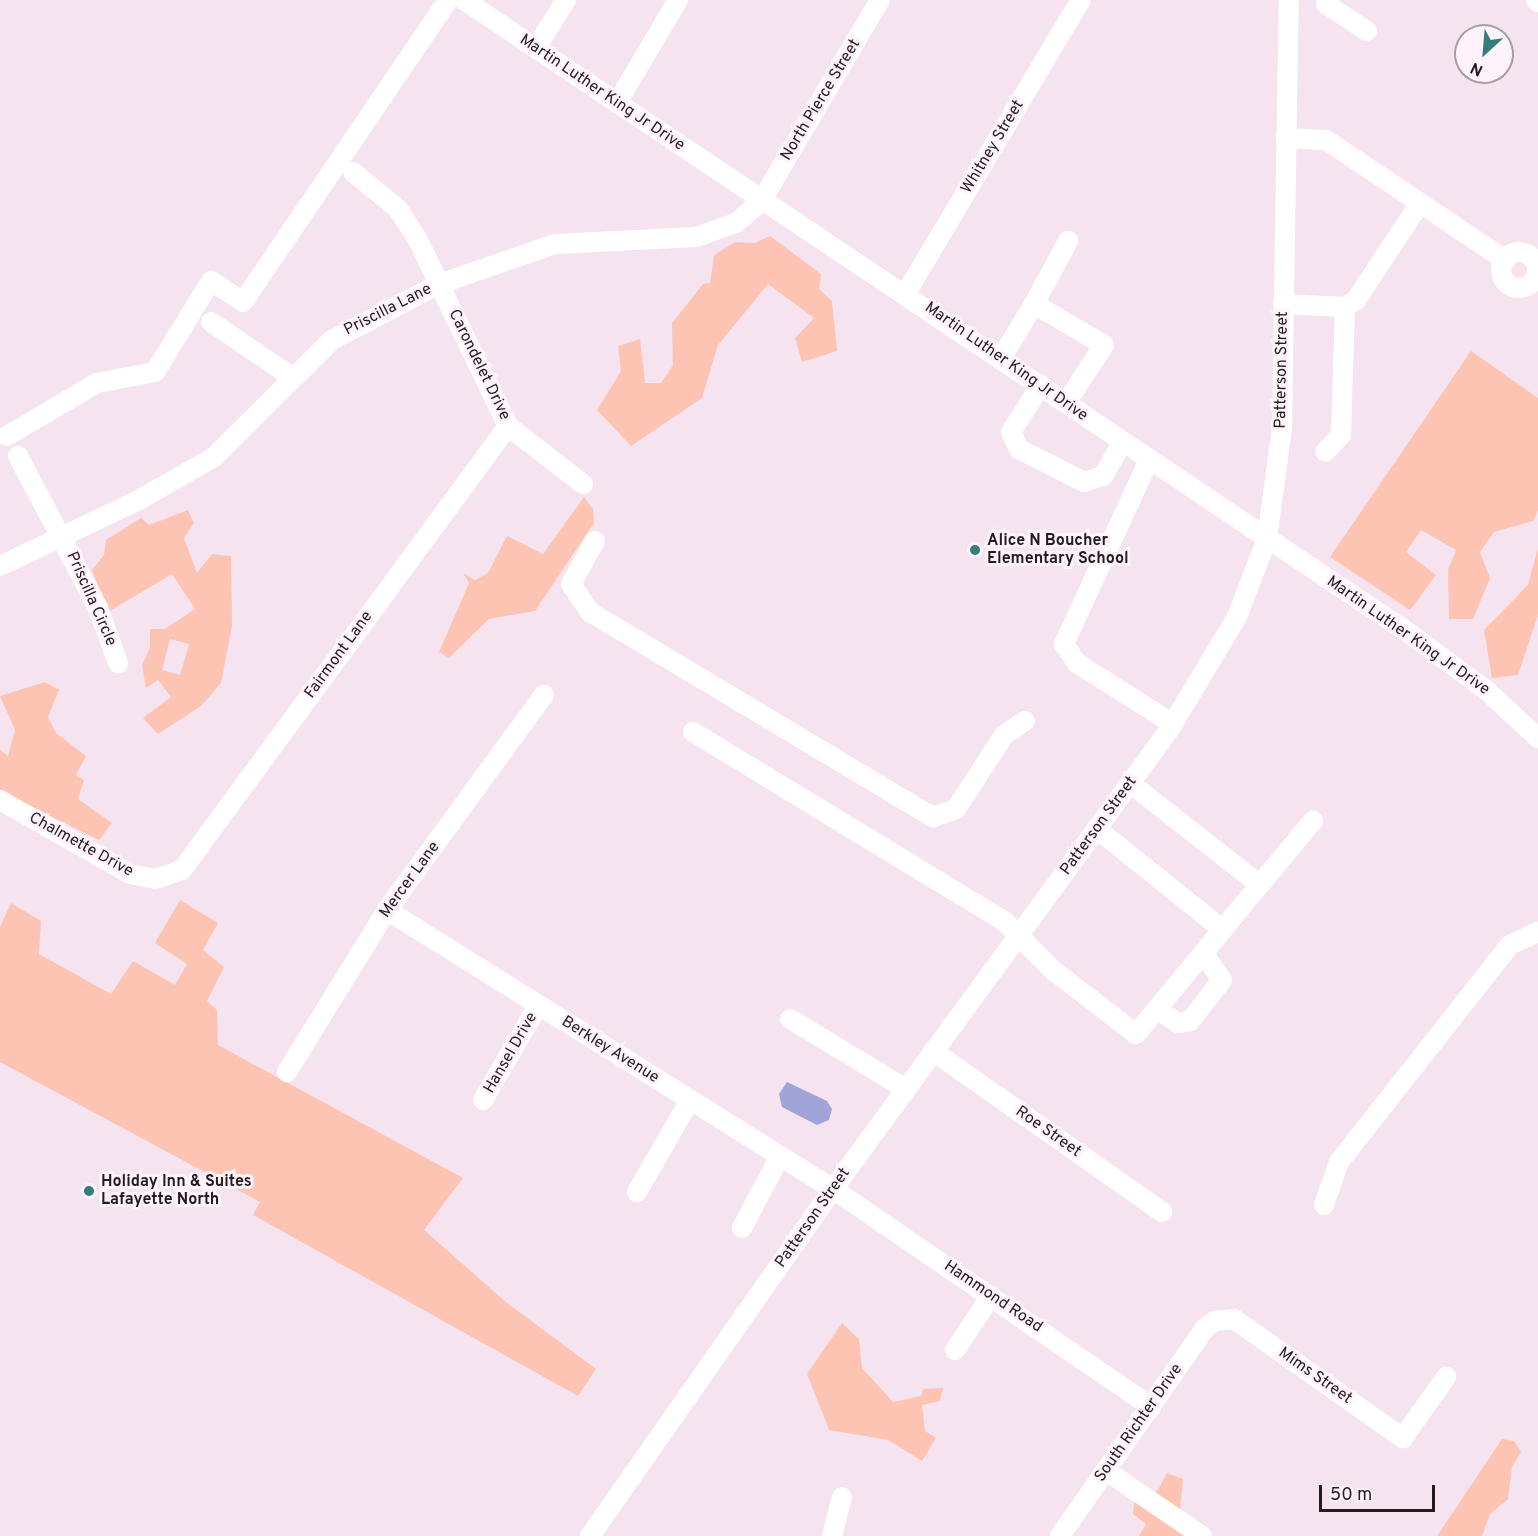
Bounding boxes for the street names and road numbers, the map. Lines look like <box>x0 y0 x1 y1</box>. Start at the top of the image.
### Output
street label: Martin Luther King Jr Drive <box>516 31 688 155</box>
street label: North Pierce Street <box>777 36 865 164</box>
street label: Whitney Street <box>958 97 1028 197</box>
street label: Priscilla Lane <box>341 280 435 340</box>
street label: Martin Luther King Jr Drive <box>921 298 1091 426</box>
street label: Carondelet Drive <box>444 306 514 424</box>
street label: Patterson Street <box>1271 311 1293 429</box>
street label: Priscilla Circle <box>62 549 120 649</box>
street label: Martin Luther King Jr Drive <box>1323 572 1493 700</box>
street label: Fairmont Lane <box>301 608 377 702</box>
street label: Patterson Street <box>1057 773 1141 879</box>
street label: Chalmette Drive <box>26 808 136 882</box>
street label: Mercer Lane <box>376 838 444 922</box>
street label: Hansel Drive <box>480 1009 542 1097</box>
street label: Berkley Avenue <box>557 1012 663 1088</box>
street label: Roe Street <box>1011 1102 1085 1162</box>
street label: Patterson Street <box>771 1164 855 1272</box>
street label: Hammond Road <box>940 1257 1046 1337</box>
street label: Mims Street <box>1274 1344 1356 1408</box>
street label: South Richter Drive <box>1091 1360 1187 1486</box>

